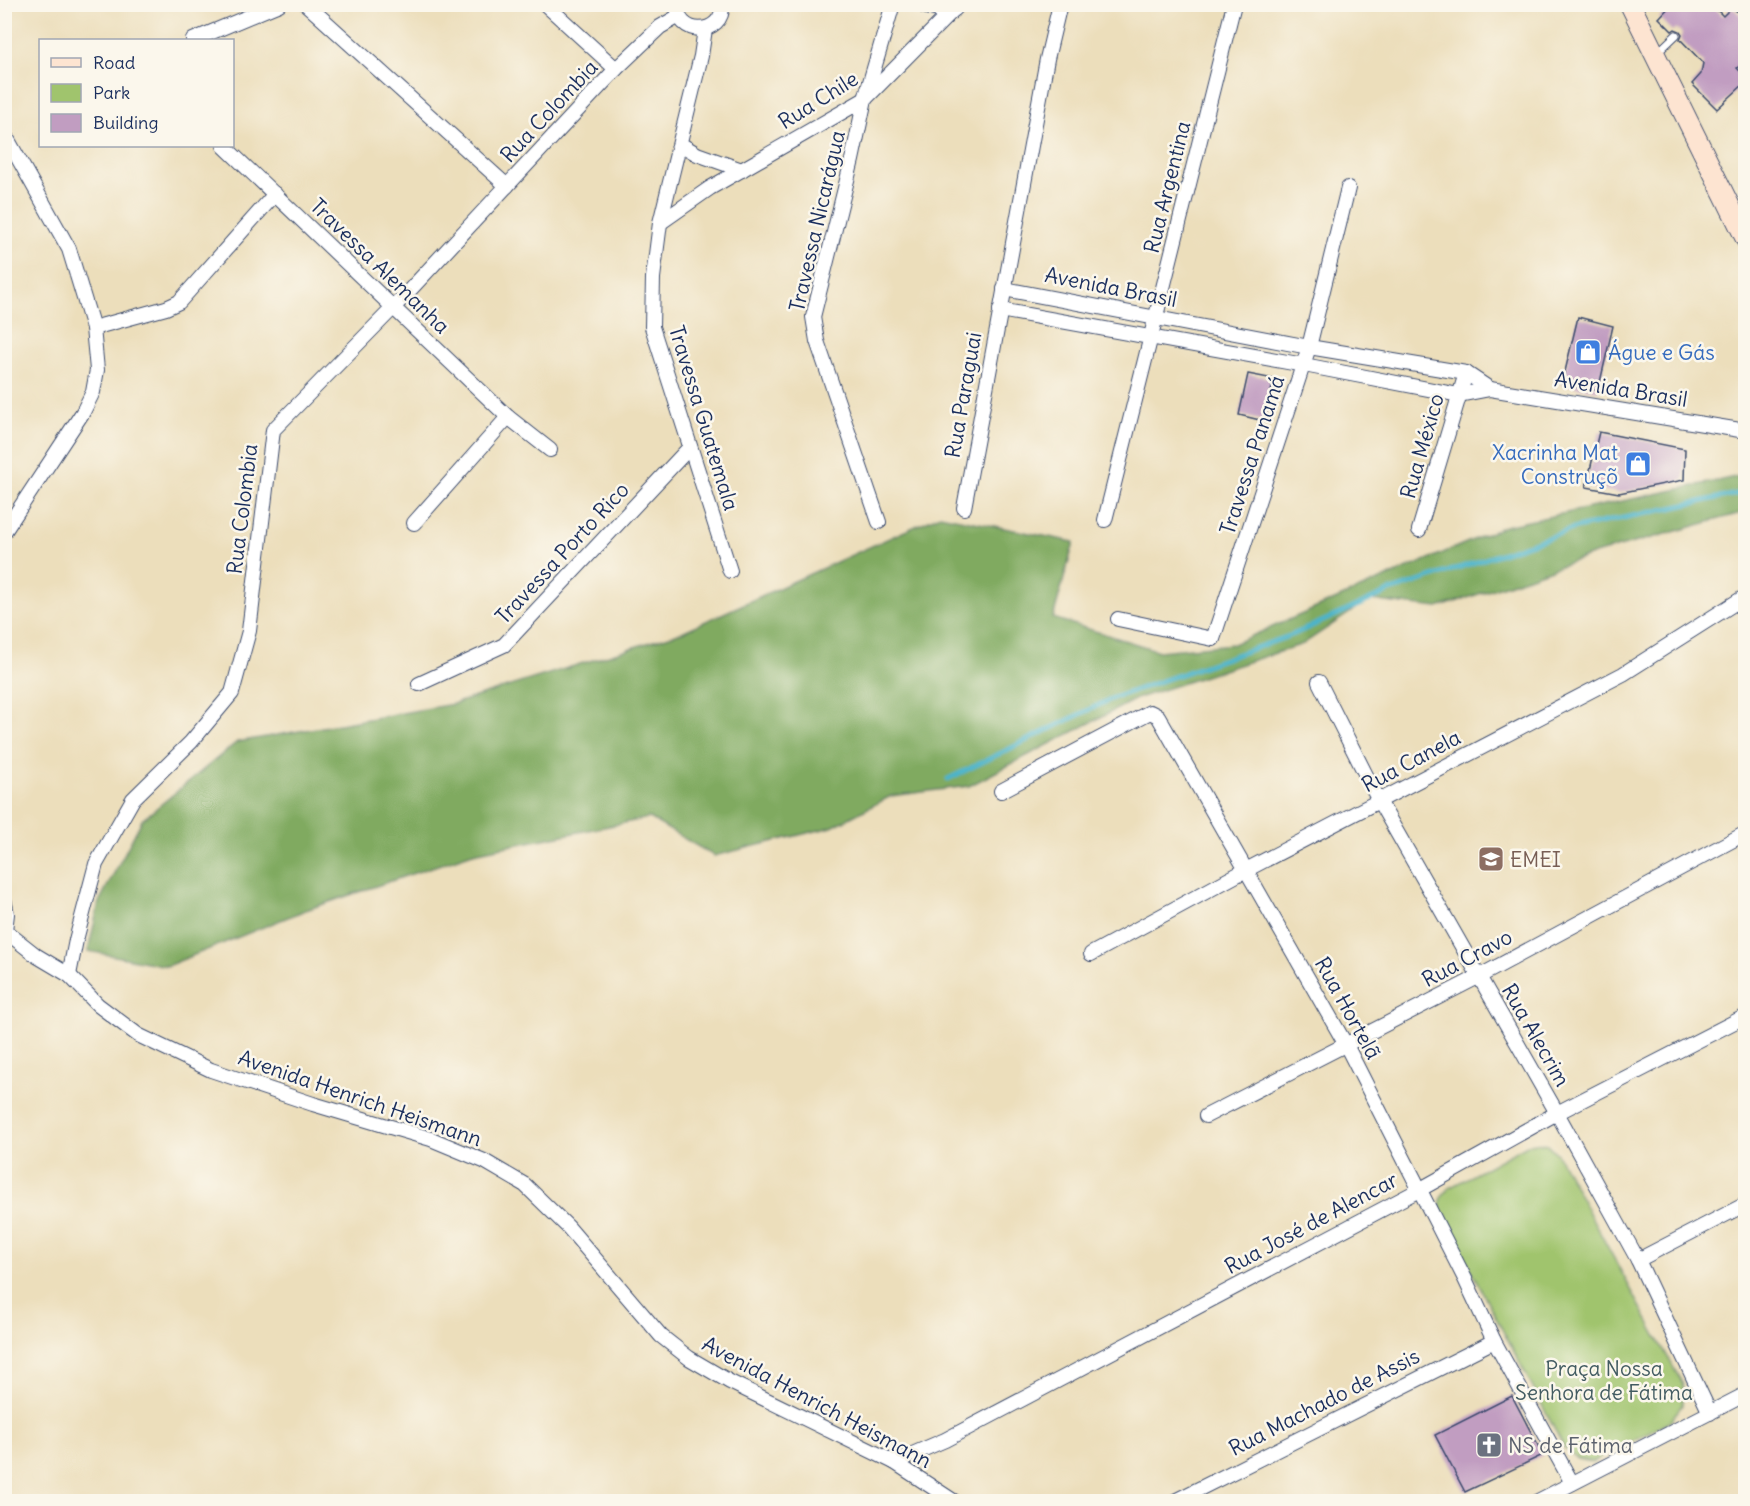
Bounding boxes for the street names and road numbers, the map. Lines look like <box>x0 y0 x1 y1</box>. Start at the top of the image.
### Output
street label: Rua Colombia <box>494 54 604 168</box>
street label: Rua Chile <box>773 65 863 135</box>
street label: Rua Argentina <box>1138 118 1196 256</box>
street label: Travessa Nicarágua <box>783 128 851 314</box>
street label: Travessa Alemanha <box>305 192 455 340</box>
street label: Avenida Brasil <box>1043 261 1179 313</box>
street label: Travessa Guatemala <box>663 322 745 514</box>
street label: Rua Paraguai <box>939 330 987 460</box>
street label: Avenida Brasil <box>1553 365 1689 413</box>
street label: Travessa Panamá <box>1213 372 1291 538</box>
street label: Rua México <box>1394 390 1450 502</box>
street label: Rua Colombia <box>221 442 263 576</box>
street label: Travessa Porto Rico <box>489 476 635 630</box>
street label: Rua Canela <box>1357 724 1465 798</box>
street label: Rua Cravo <box>1417 923 1517 993</box>
street label: Rua Hortelã <box>1309 952 1387 1064</box>
street label: Rua Alecrim <box>1496 979 1576 1091</box>
street label: Avenida Henrich Heismann <box>235 1044 485 1152</box>
street label: Rua José de Alencar <box>1220 1166 1402 1280</box>
street label: Avenida Henrich Heismann <box>698 1330 936 1474</box>
street label: Rua Machado de Assis <box>1224 1342 1424 1462</box>

